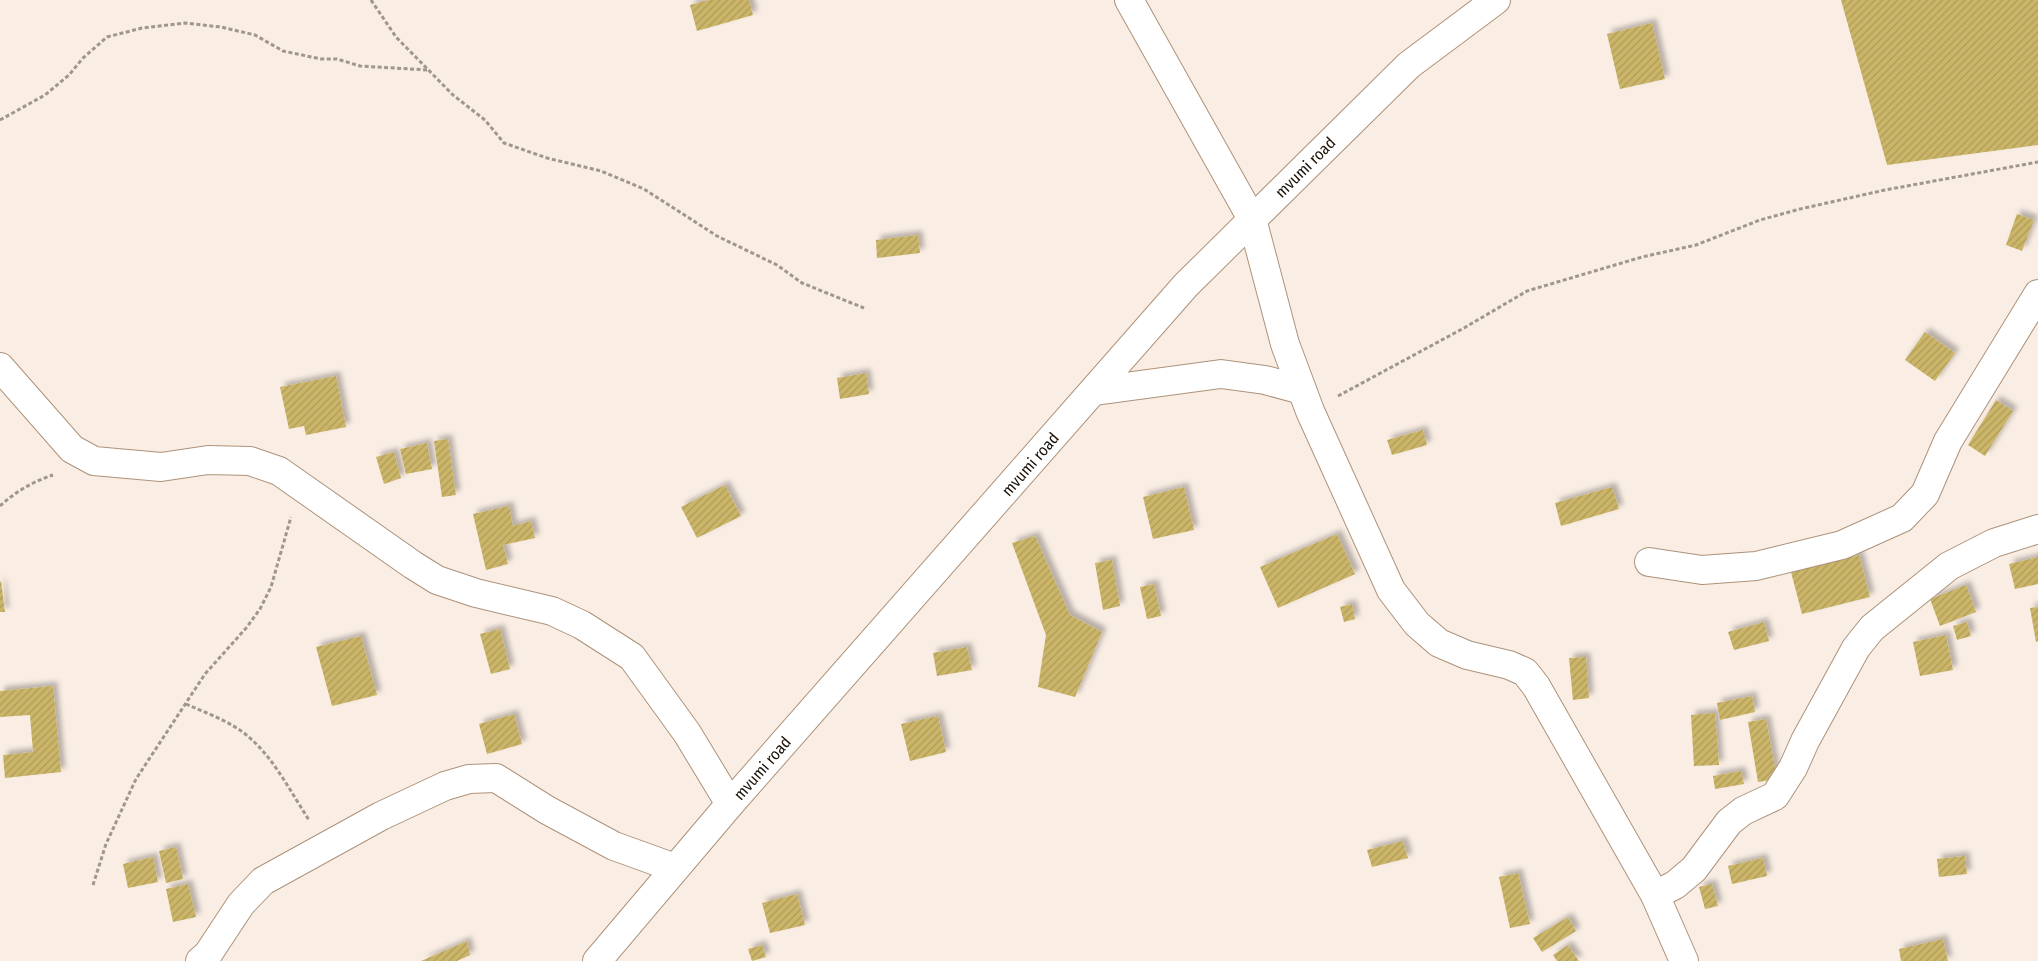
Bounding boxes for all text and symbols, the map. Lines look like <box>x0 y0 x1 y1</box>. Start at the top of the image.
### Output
street label: mvumi road <box>1271 133 1340 202</box>
street label: mvumi road <box>998 429 1063 500</box>
street label: mvumi road <box>730 733 795 804</box>

